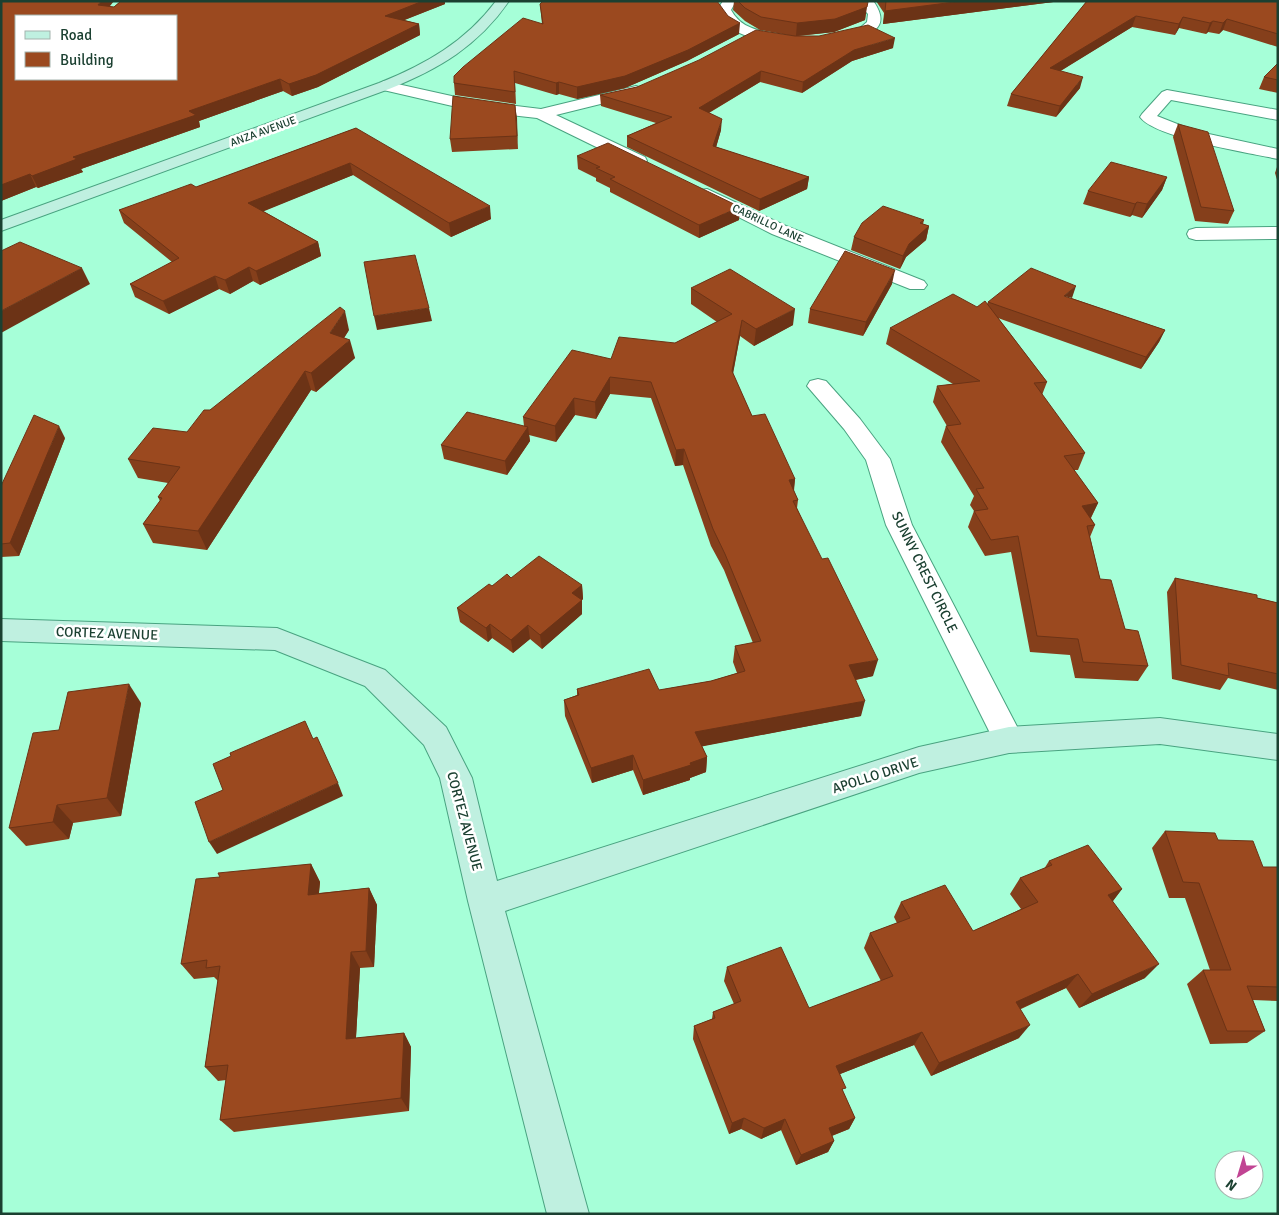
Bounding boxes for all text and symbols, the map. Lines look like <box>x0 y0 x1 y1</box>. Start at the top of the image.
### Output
legend <box>15 15 178 80</box>
text: Road <box>60 26 92 44</box>
text: Building <box>60 51 114 69</box>
street label: ANZA AVENUE <box>228 114 298 149</box>
street label: CABRILLO LANE <box>730 201 805 246</box>
street label: SUNNY CREST CIRCLE <box>888 509 961 636</box>
street label: CORTEZ AVENUE <box>56 623 158 644</box>
street label: APOLLO DRIVE <box>830 754 920 797</box>
street label: CORTEZ AVENUE <box>443 770 486 873</box>
north arrow <box>1214 1150 1264 1200</box>
text: N <box>1222 1175 1240 1195</box>

